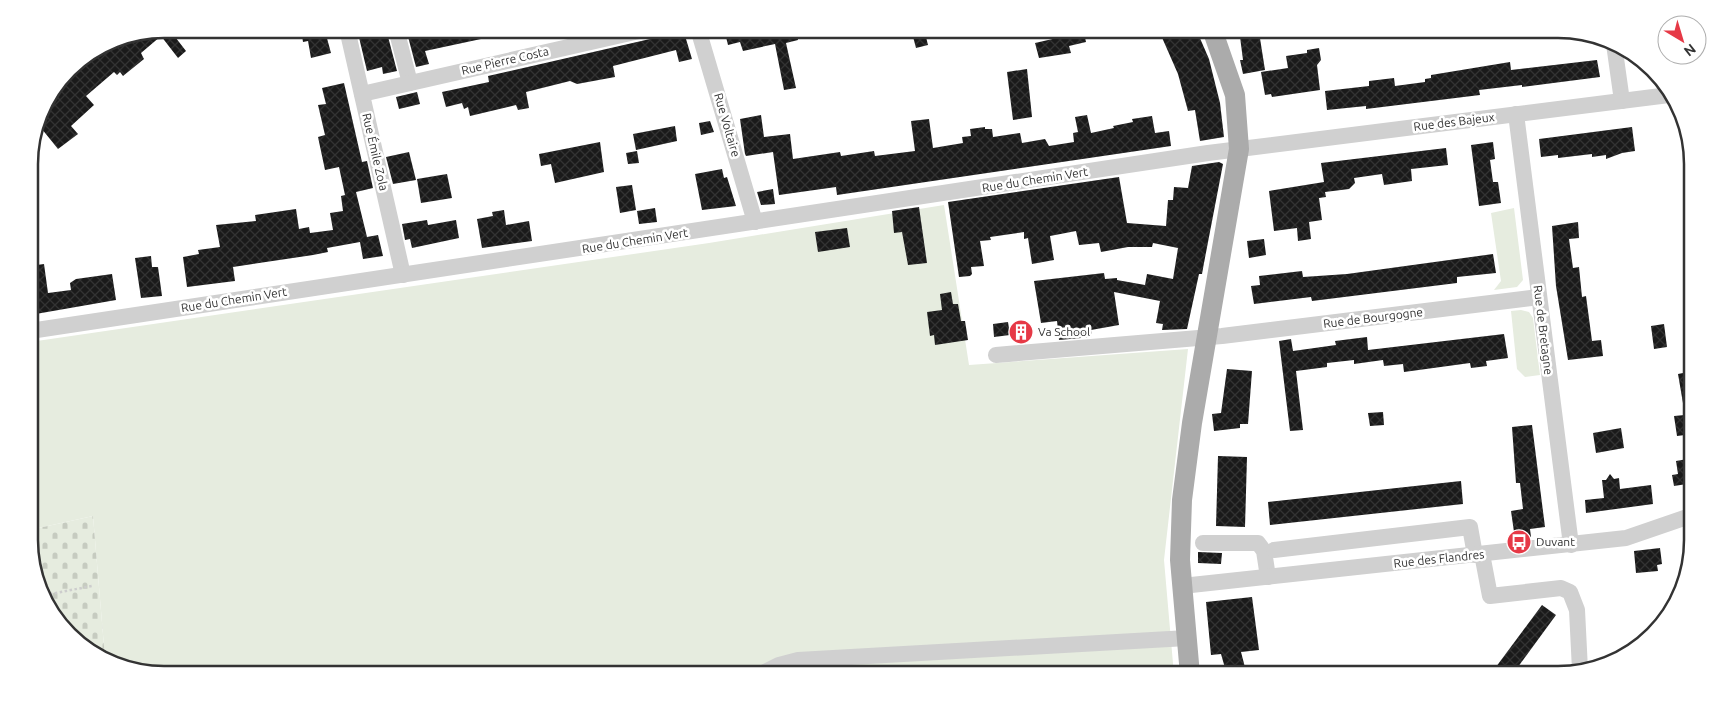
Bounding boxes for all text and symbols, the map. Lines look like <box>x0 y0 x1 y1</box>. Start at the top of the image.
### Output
north arrow <box>1657 15 1707 65</box>
text: N <box>1681 41 1699 60</box>
street label: Rue Pierre Costa <box>460 44 550 77</box>
street label: Rue Voltaire <box>712 91 743 158</box>
street label: Rue des Bajeux <box>1413 110 1495 133</box>
street label: Rue Émile Zola <box>360 112 391 192</box>
street label: Rue du Chemin Vert <box>981 165 1089 194</box>
street label: Rue du Chemin Vert <box>581 226 689 255</box>
street label: Rue de Bretagne <box>1532 284 1555 375</box>
street label: Rue du Chemin Vert <box>180 285 288 314</box>
street label: Rue de Bourgogne <box>1322 305 1424 330</box>
building icon: Va School <box>1008 319 1034 345</box>
place label: Va School <box>1038 325 1090 338</box>
bus stop icon: Duvant <box>1506 529 1532 555</box>
place label: Duvant <box>1536 535 1575 548</box>
street label: Rue des Flandres <box>1393 547 1485 570</box>

